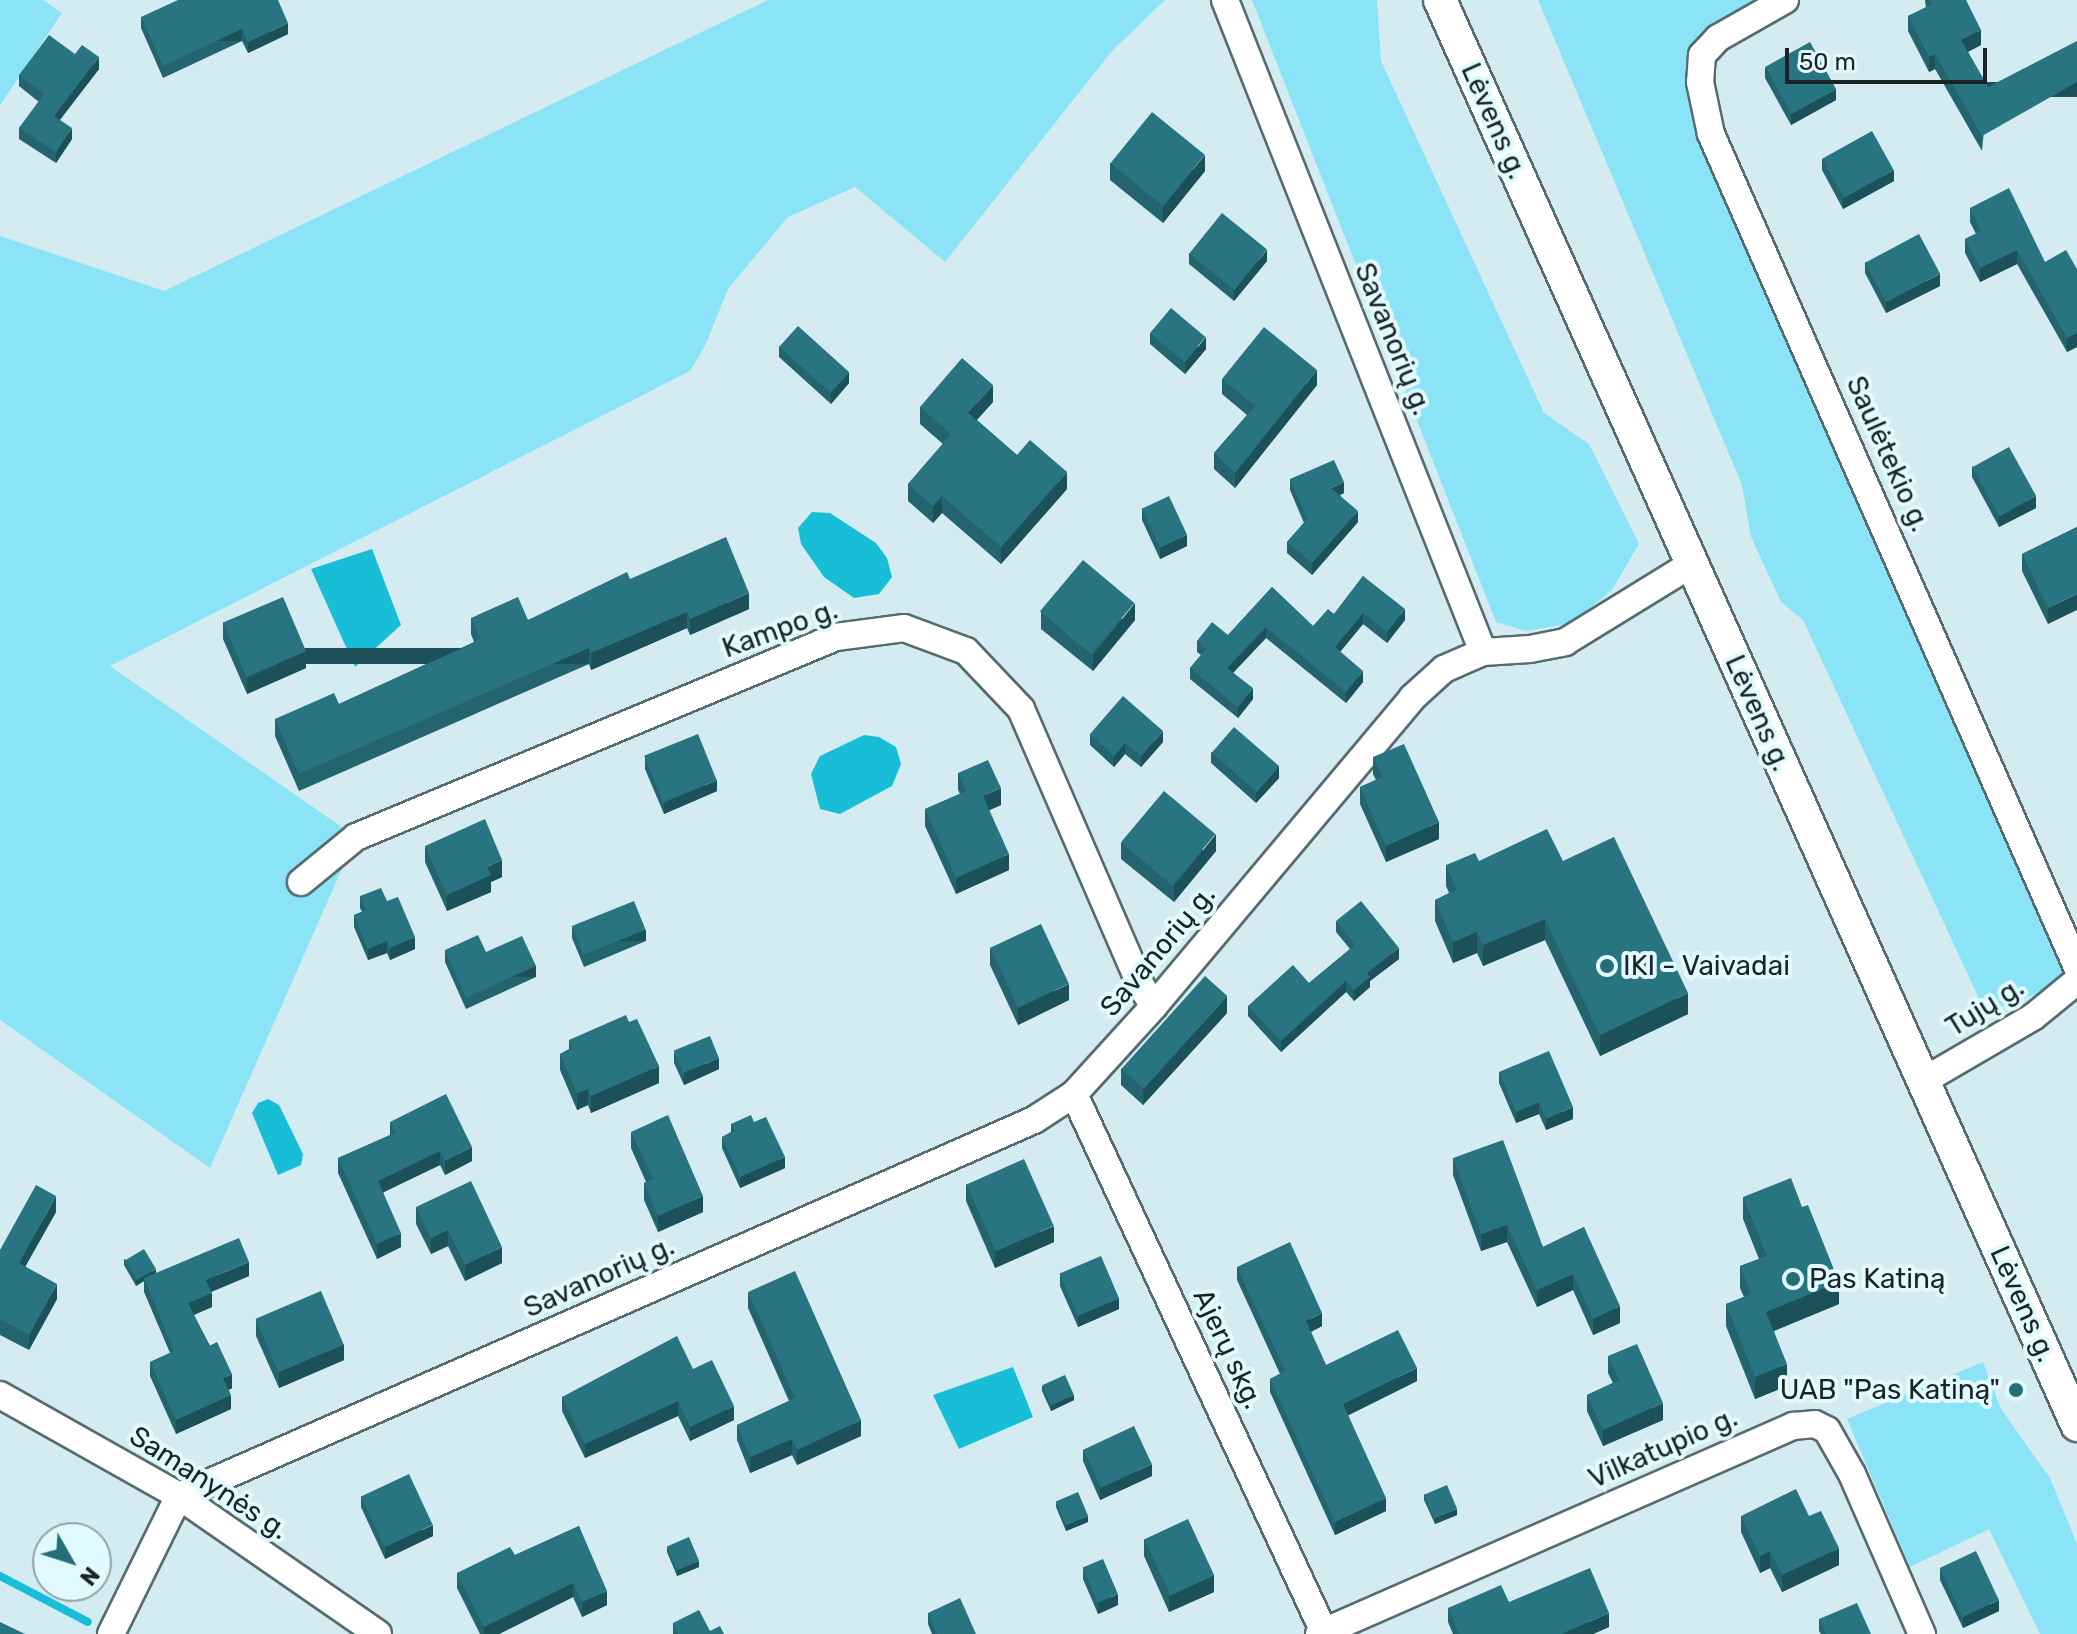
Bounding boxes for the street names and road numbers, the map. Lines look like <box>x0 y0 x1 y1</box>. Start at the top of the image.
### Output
street label: Lėvens g. <box>1454 58 1534 184</box>
street label: Savanorių g. <box>1347 258 1439 420</box>
street label: Saulėtekio g. <box>1839 371 1937 537</box>
street label: Kampo g. <box>718 593 842 665</box>
street label: Lėvens g. <box>1718 650 1798 776</box>
street label: Savanorių g. <box>1093 879 1223 1023</box>
street label: Tujų g. <box>1940 970 2030 1044</box>
street label: Savanorių g. <box>519 1229 679 1325</box>
street label: Lėvens g. <box>1983 1241 2063 1367</box>
street label: Ajerų skg. <box>1186 1284 1270 1414</box>
street label: Vilkatupio g. <box>1583 1400 1743 1496</box>
street label: Samanynės g. <box>123 1419 295 1547</box>

